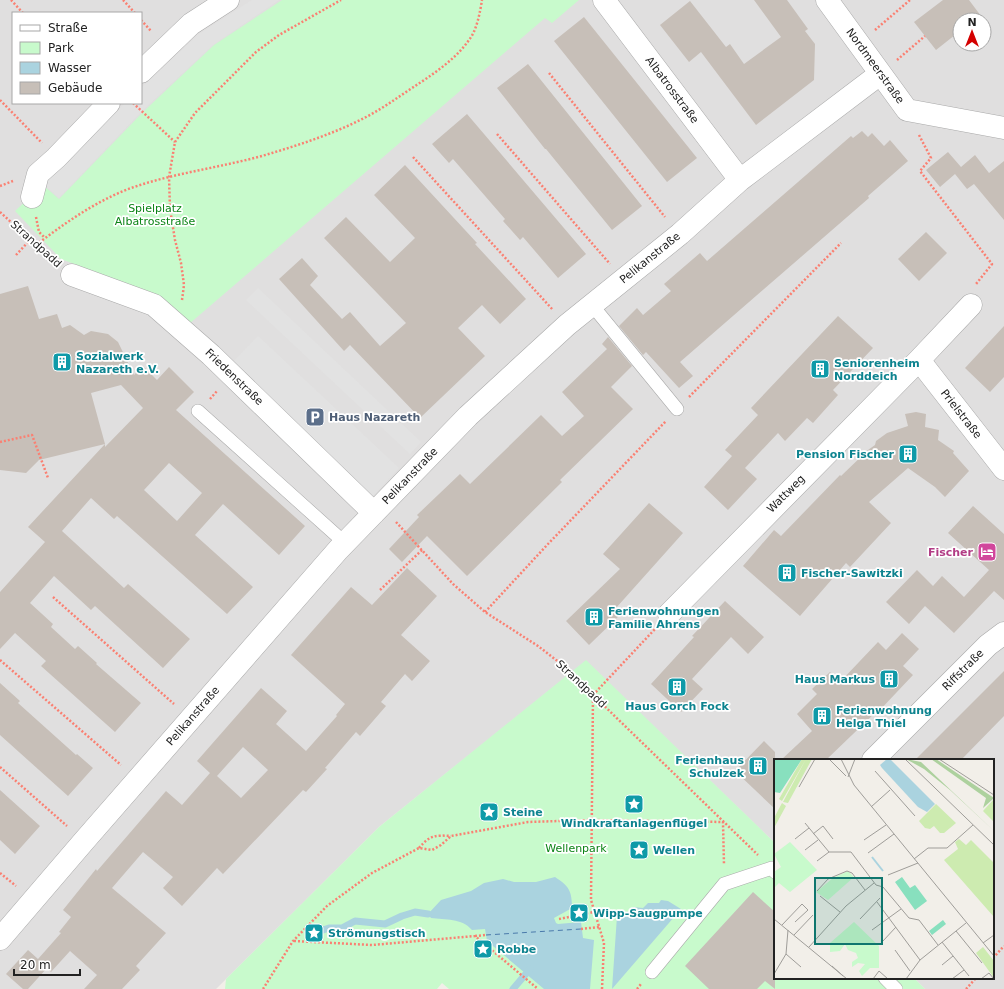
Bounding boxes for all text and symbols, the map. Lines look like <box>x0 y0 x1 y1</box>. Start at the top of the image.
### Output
legend <box>12 12 142 104</box>
north arrow <box>952 12 992 52</box>
text: N <box>967 16 977 29</box>
text: Straße <box>48 21 88 35</box>
street label: Nordmeerstraße <box>843 26 907 106</box>
text: Park <box>48 41 74 55</box>
street label: Albatrosstraße <box>643 54 702 126</box>
text: Wasser <box>48 61 91 75</box>
text: Gebäude <box>48 81 102 95</box>
park label: Spielplatz Albatrosstraße <box>115 202 195 228</box>
street label: Strandpadd <box>8 218 64 270</box>
street label: Pelikanstraße <box>617 230 683 286</box>
street label: Friedenstraße <box>202 346 266 408</box>
place label: Sozialwerk Nazareth e.V. <box>76 350 159 376</box>
building icon: Sozialwerk Nazareth e.V. <box>51 351 73 373</box>
place label: Seniorenheim Norddeich <box>834 357 920 383</box>
building icon: Seniorenheim Norddeich <box>809 358 831 380</box>
street label: Prielstraße <box>938 387 984 441</box>
parking icon: Haus Nazareth <box>304 406 326 428</box>
place label: Haus Nazareth <box>329 411 420 424</box>
building icon: Pension Fischer <box>897 443 919 465</box>
street label: Pelikanstraße <box>380 445 441 507</box>
place label: Pension Fischer <box>796 448 895 461</box>
street label: Wattweg <box>764 472 808 516</box>
hotel icon: Fischer <box>976 541 998 563</box>
place label: Fischer <box>928 546 974 559</box>
building icon: Fischer-Sawitzki <box>776 562 798 584</box>
place label: Fischer-Sawitzki <box>801 567 903 580</box>
place label: Ferienwohnungen Familie Ahrens <box>608 605 719 631</box>
building icon: Ferienwohnungen Familie Ahrens <box>583 606 605 628</box>
street label: Riffstraße <box>940 646 987 693</box>
street label: Strandpadd <box>553 657 609 711</box>
building icon: Haus Markus <box>878 668 900 690</box>
place label: Haus Markus <box>795 673 875 686</box>
building icon: Haus Gorch Fock <box>666 676 688 698</box>
street label: Pelikanstraße <box>164 684 222 748</box>
place label: Haus Gorch Fock <box>625 700 729 713</box>
place label: Ferienwohnung Helga Thiel <box>836 704 932 730</box>
building icon: Ferienwohnung Helga Thiel <box>811 705 833 727</box>
place label: Ferienhaus Schulzek <box>675 754 745 780</box>
building icon: Ferienhaus Schulzek <box>747 755 769 777</box>
inset map <box>774 759 994 979</box>
place icon: Windkraftanlagenflügel <box>623 793 645 815</box>
place icon: Steine <box>478 801 500 823</box>
place label: Steine <box>503 806 543 819</box>
place label: Windkraftanlagenflügel <box>561 817 707 830</box>
place icon: Wellen <box>628 839 650 861</box>
park label: Wellenpark <box>545 842 607 855</box>
place label: Wellen <box>653 844 695 857</box>
place icon: Wipp-Saugpumpe <box>568 902 590 924</box>
place label: Wipp-Saugpumpe <box>593 907 703 920</box>
place icon: Strömungstisch <box>303 922 325 944</box>
place label: Strömungstisch <box>328 927 426 940</box>
place icon: Robbe <box>472 938 494 960</box>
place label: Robbe <box>497 943 536 956</box>
scale bar <box>14 951 80 977</box>
text: 20 m <box>20 958 51 972</box>

